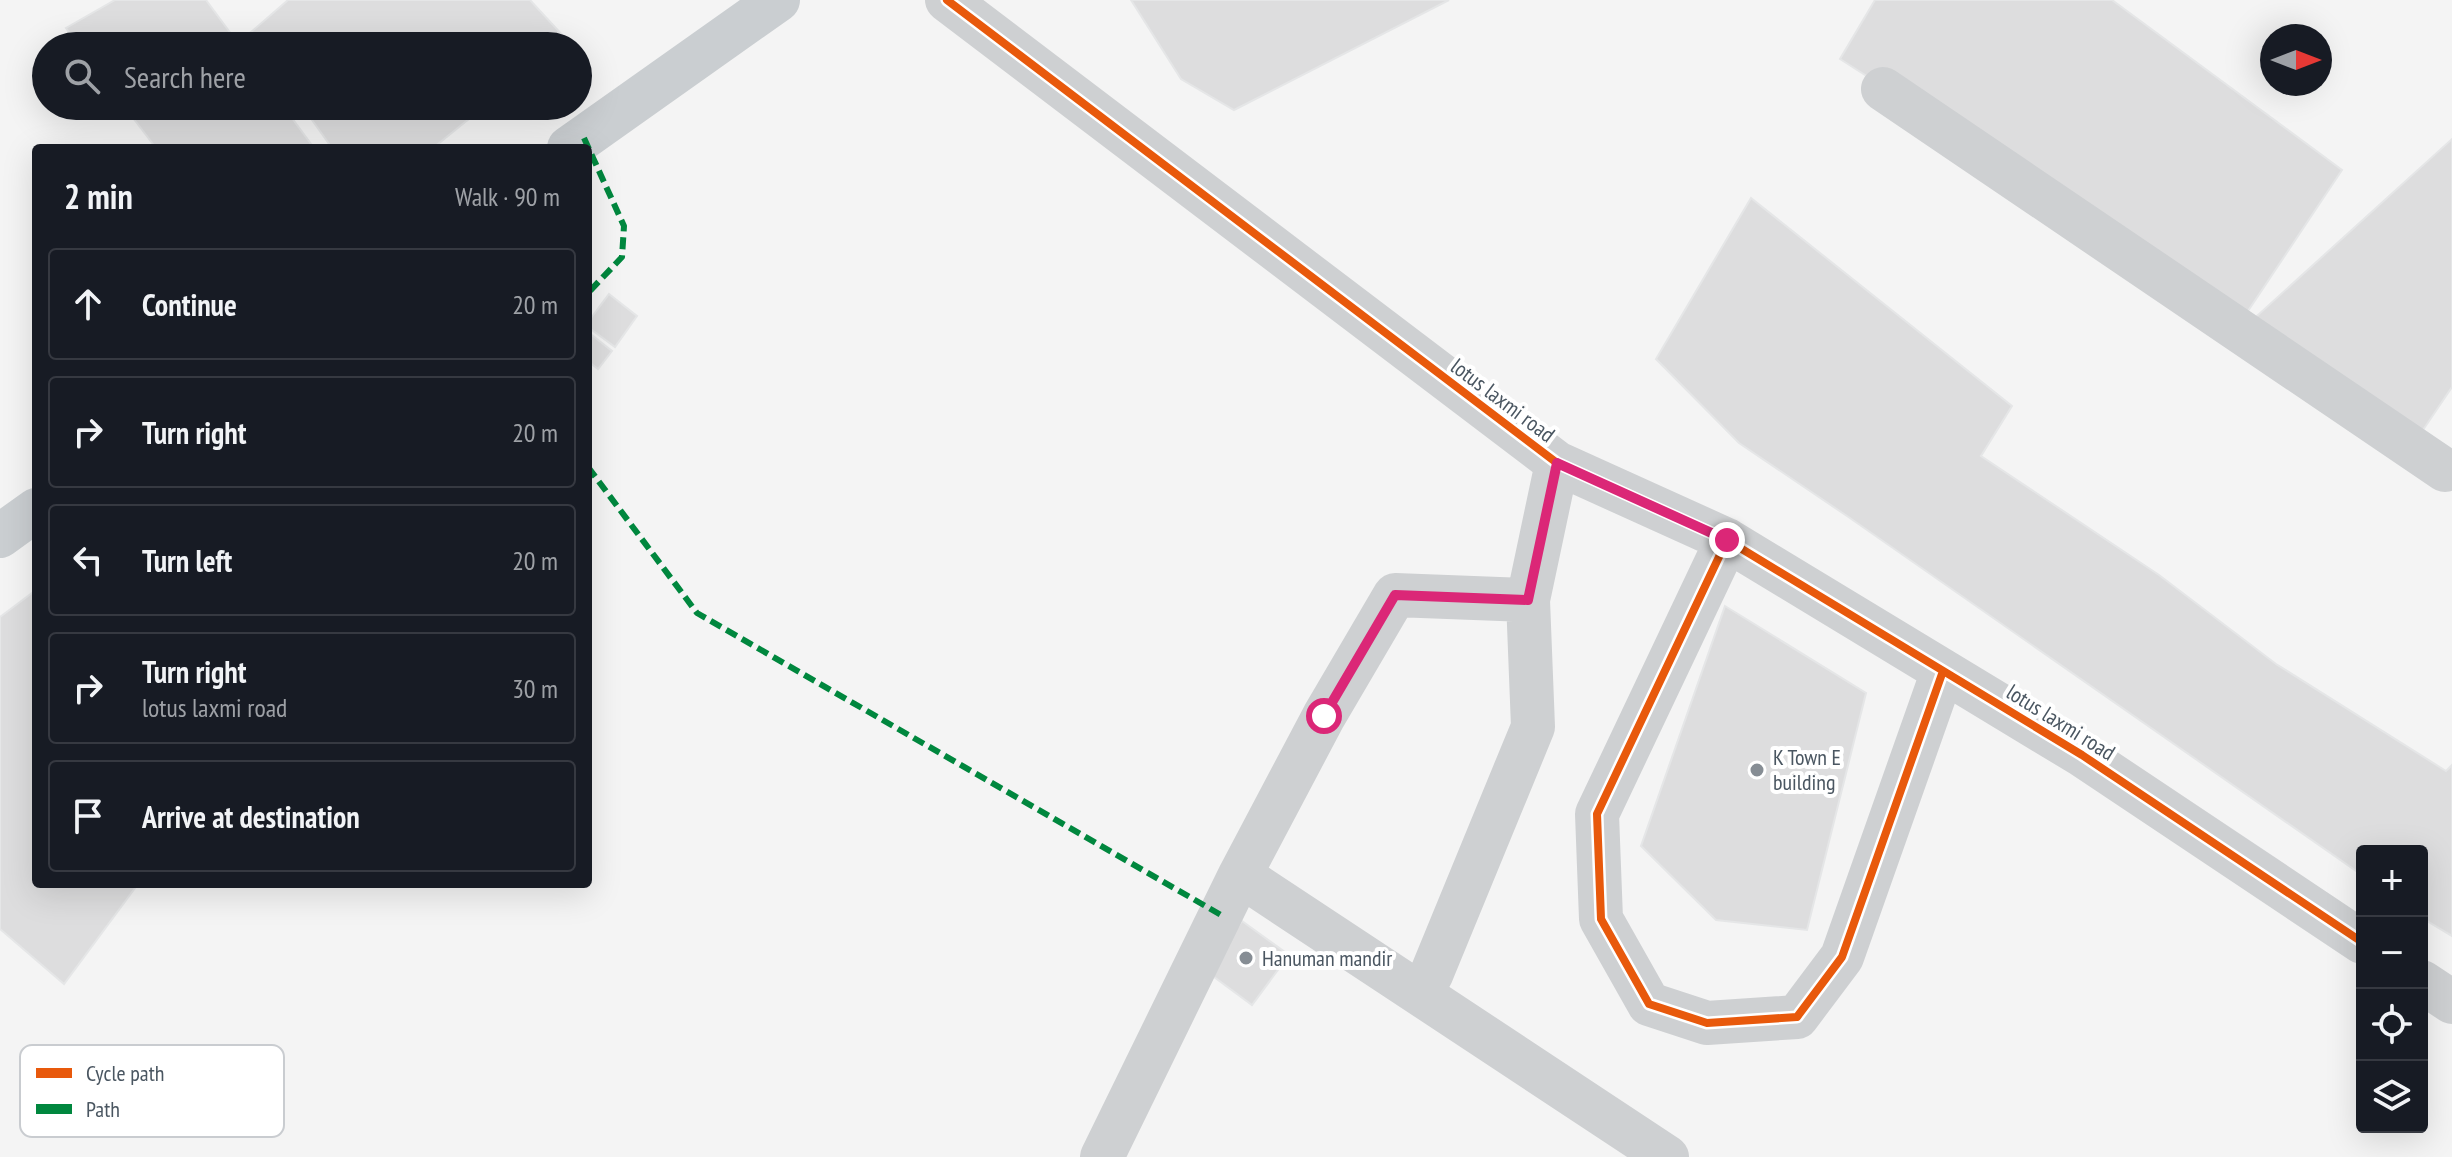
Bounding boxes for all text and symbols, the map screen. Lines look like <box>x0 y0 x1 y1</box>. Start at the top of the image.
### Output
north arrow <box>2260 24 2332 96</box>
search box <box>32 32 592 120</box>
icon: search <box>60 54 104 98</box>
text: Search here <box>124 57 246 96</box>
text: 2 min <box>64 174 133 218</box>
text: Walk · 90 m <box>455 180 560 213</box>
icon: ahead <box>66 282 110 326</box>
text: Continue <box>142 285 237 324</box>
text: 20 m <box>512 288 558 321</box>
street label: lotus laxmi road <box>1445 352 1561 448</box>
icon: right <box>66 410 110 454</box>
text: Turn right <box>142 413 246 452</box>
text: 20 m <box>512 416 558 449</box>
route end <box>1709 522 1745 558</box>
icon: left <box>66 538 110 582</box>
text: Turn left <box>142 541 232 580</box>
text: 20 m <box>512 544 558 577</box>
text: Turn right <box>142 652 246 691</box>
icon: right <box>66 666 110 710</box>
text: 30 m <box>512 672 558 705</box>
street label: lotus laxmi road <box>2001 678 2121 766</box>
text: lotus laxmi road <box>142 691 287 724</box>
route start <box>1306 698 1342 734</box>
place label: K Town E building <box>1773 743 1841 796</box>
marker: K Town E building <box>1748 761 1766 779</box>
icon: arrive <box>66 794 110 838</box>
text: Arrive at destination <box>142 797 360 836</box>
map controls <box>2356 845 2428 1133</box>
button: + <box>2356 845 2428 917</box>
button: − <box>2356 917 2428 989</box>
place label: Hanuman mandir <box>1262 944 1392 972</box>
marker: Hanuman mandir <box>1237 949 1255 967</box>
button: locate <box>2356 989 2428 1061</box>
legend <box>20 1045 284 1137</box>
text: Cycle path <box>86 1059 164 1087</box>
button: layers <box>2356 1061 2428 1133</box>
text: Path <box>86 1095 120 1123</box>

